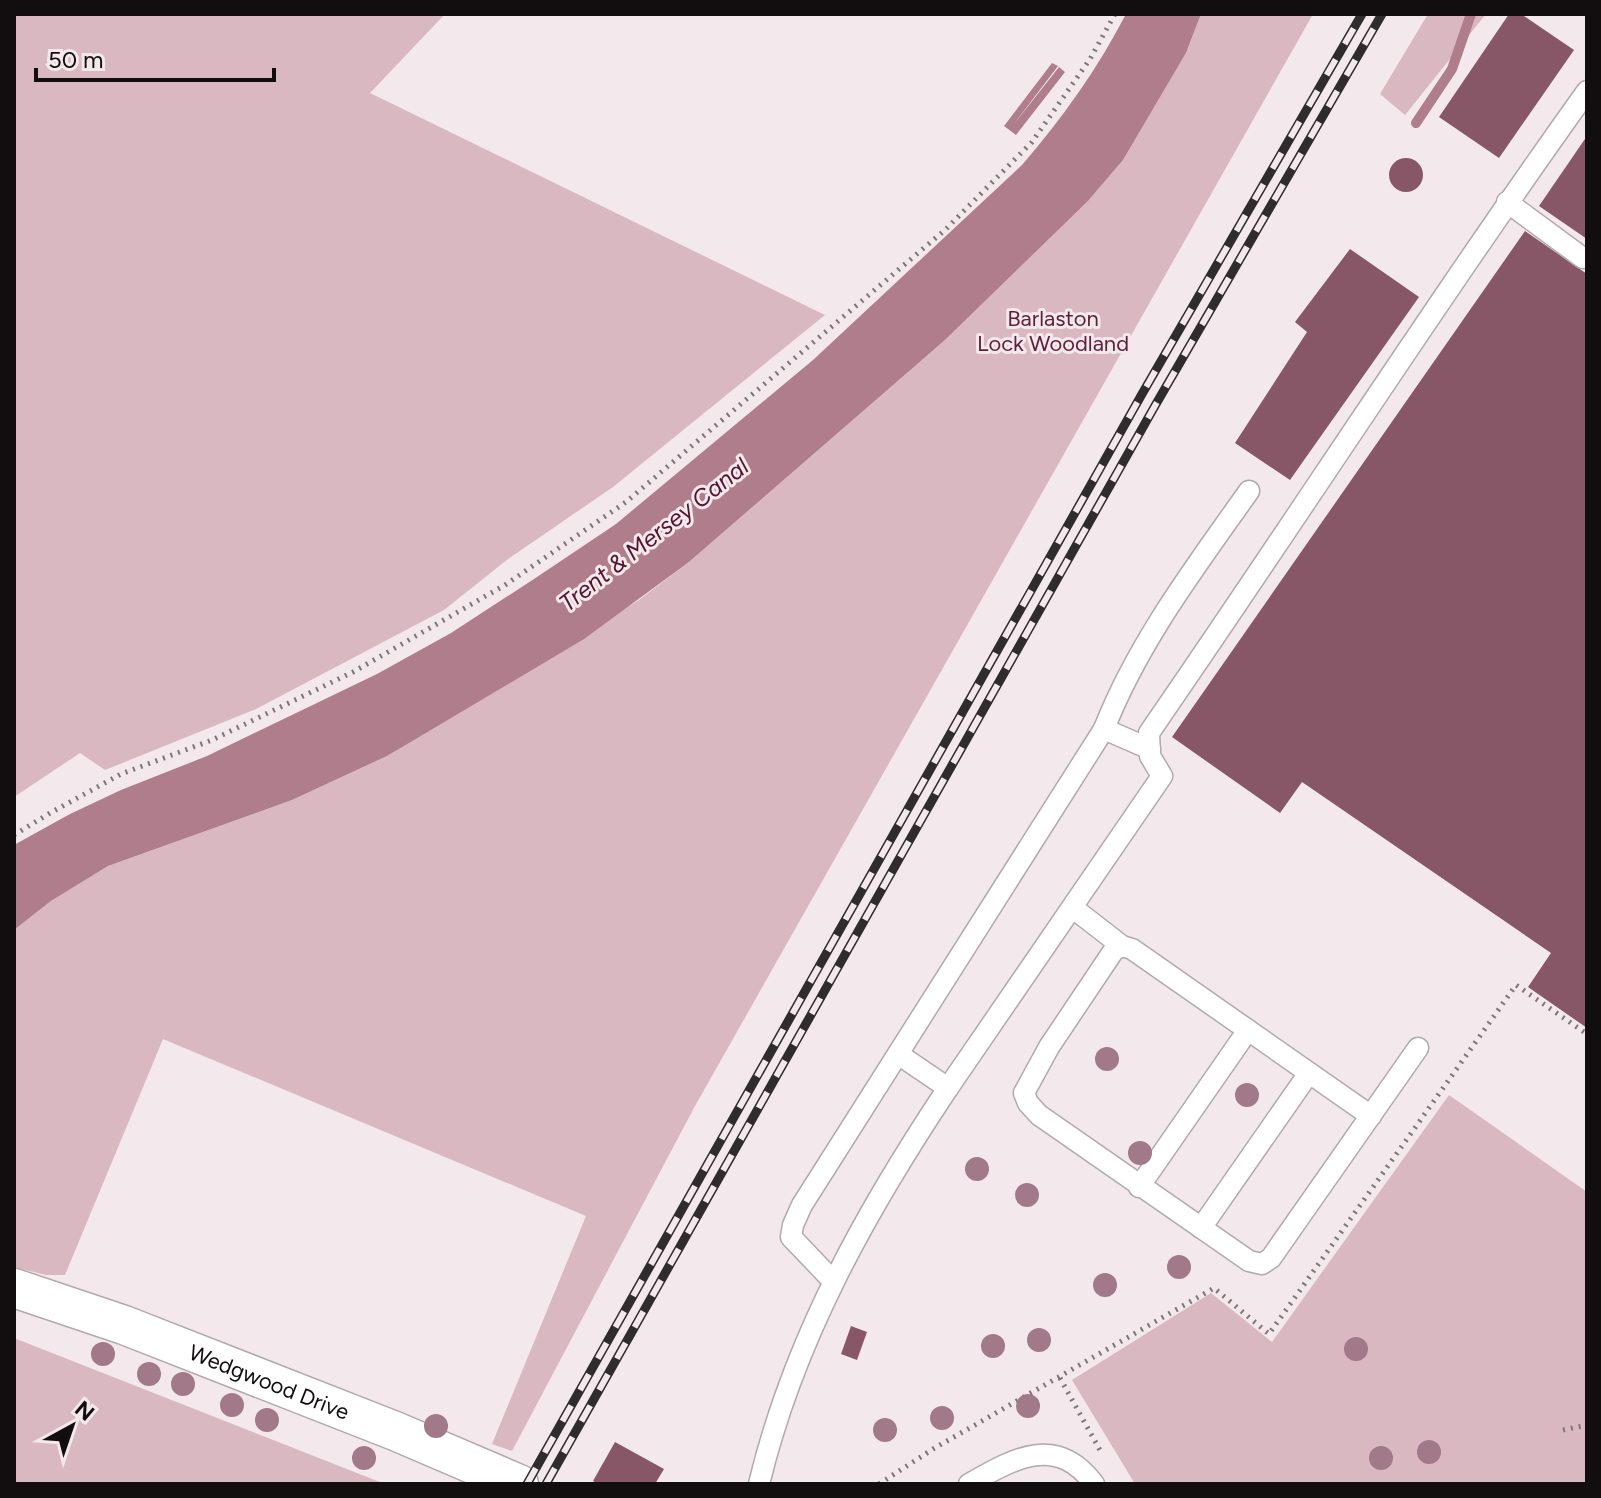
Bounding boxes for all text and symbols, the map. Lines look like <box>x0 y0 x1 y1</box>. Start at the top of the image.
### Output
scale bar <box>36 32 274 82</box>
text: 50 m <box>48 45 104 74</box>
park label: Barlaston Lock Woodland <box>977 305 1129 357</box>
water label: Trent & Mersey Canal <box>553 451 755 617</box>
street label: Wedgwood Drive <box>185 1339 353 1426</box>
north arrow <box>32 1386 112 1466</box>
text: N <box>69 1395 100 1427</box>

